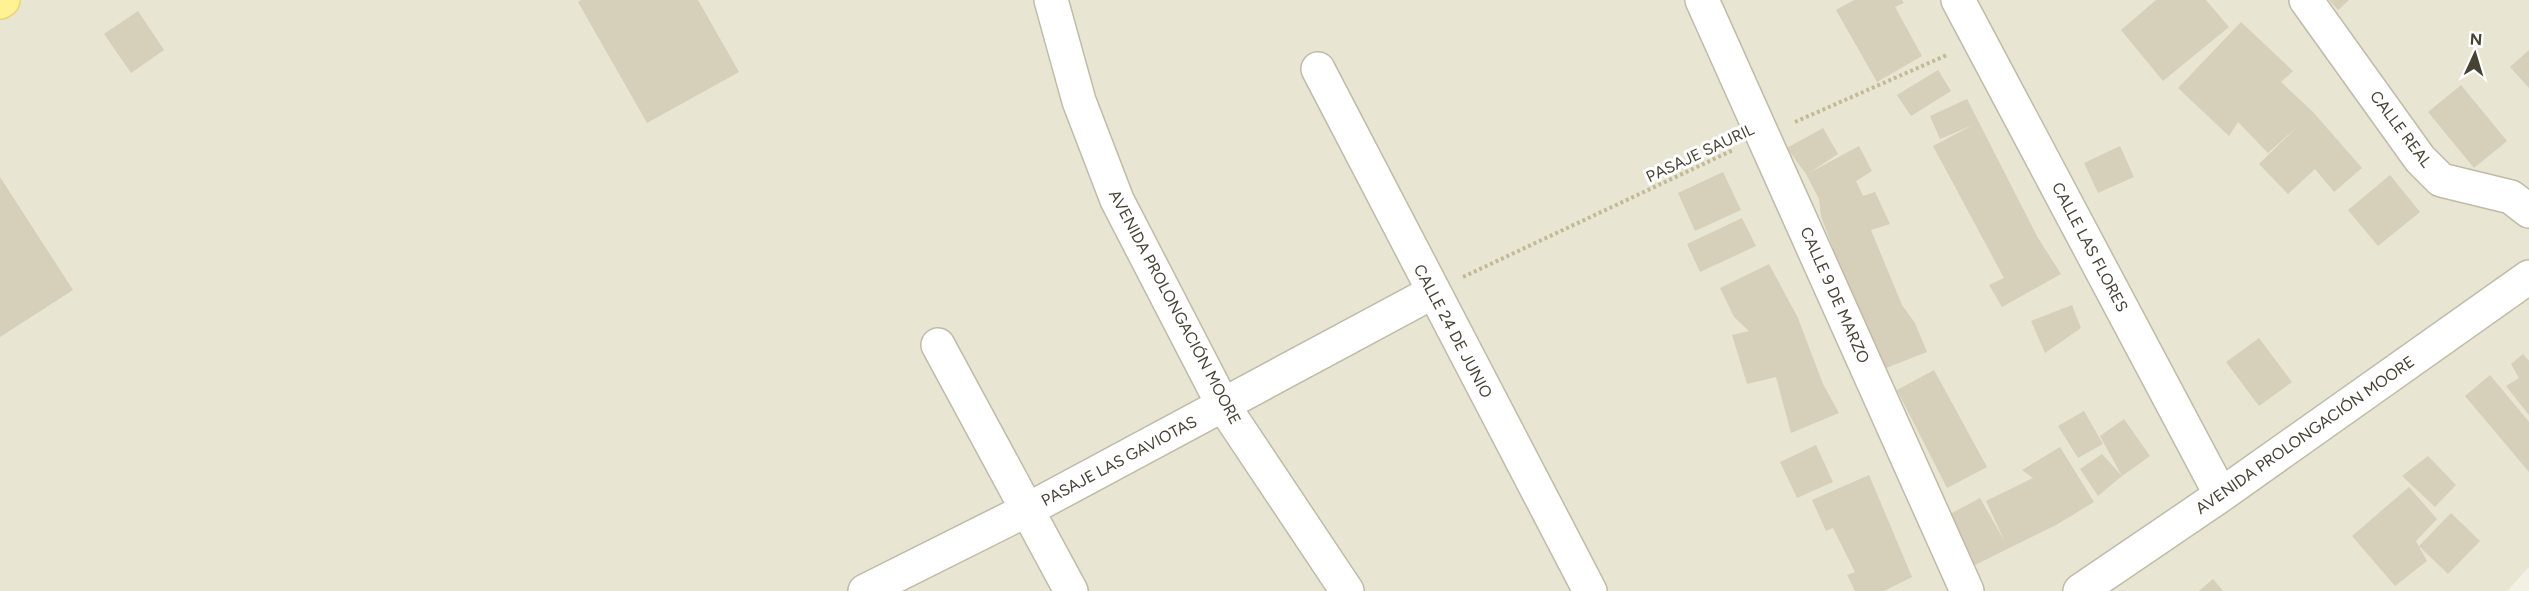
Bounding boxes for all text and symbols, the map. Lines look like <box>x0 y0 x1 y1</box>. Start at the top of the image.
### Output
north arrow <box>2445 24 2505 84</box>
text: N <box>2469 30 2483 49</box>
street label: CALLE REAL <box>2366 87 2436 172</box>
street label: PASAJE SAURIL <box>1643 119 1758 186</box>
street label: CALLE LAS FLORES <box>2048 179 2132 315</box>
street label: AVENIDA PROLONGACIÓN MOORE <box>1105 187 1245 427</box>
street label: CALLE 9 DE MARZO <box>1796 224 1874 366</box>
street label: CALLE 24 DE JUNIO <box>1410 261 1496 401</box>
street label: AVENIDA PROLONGACIÓN MOORE <box>2192 352 2418 518</box>
street label: PASAJE LAS GAVIOTAS <box>1038 412 1200 510</box>

